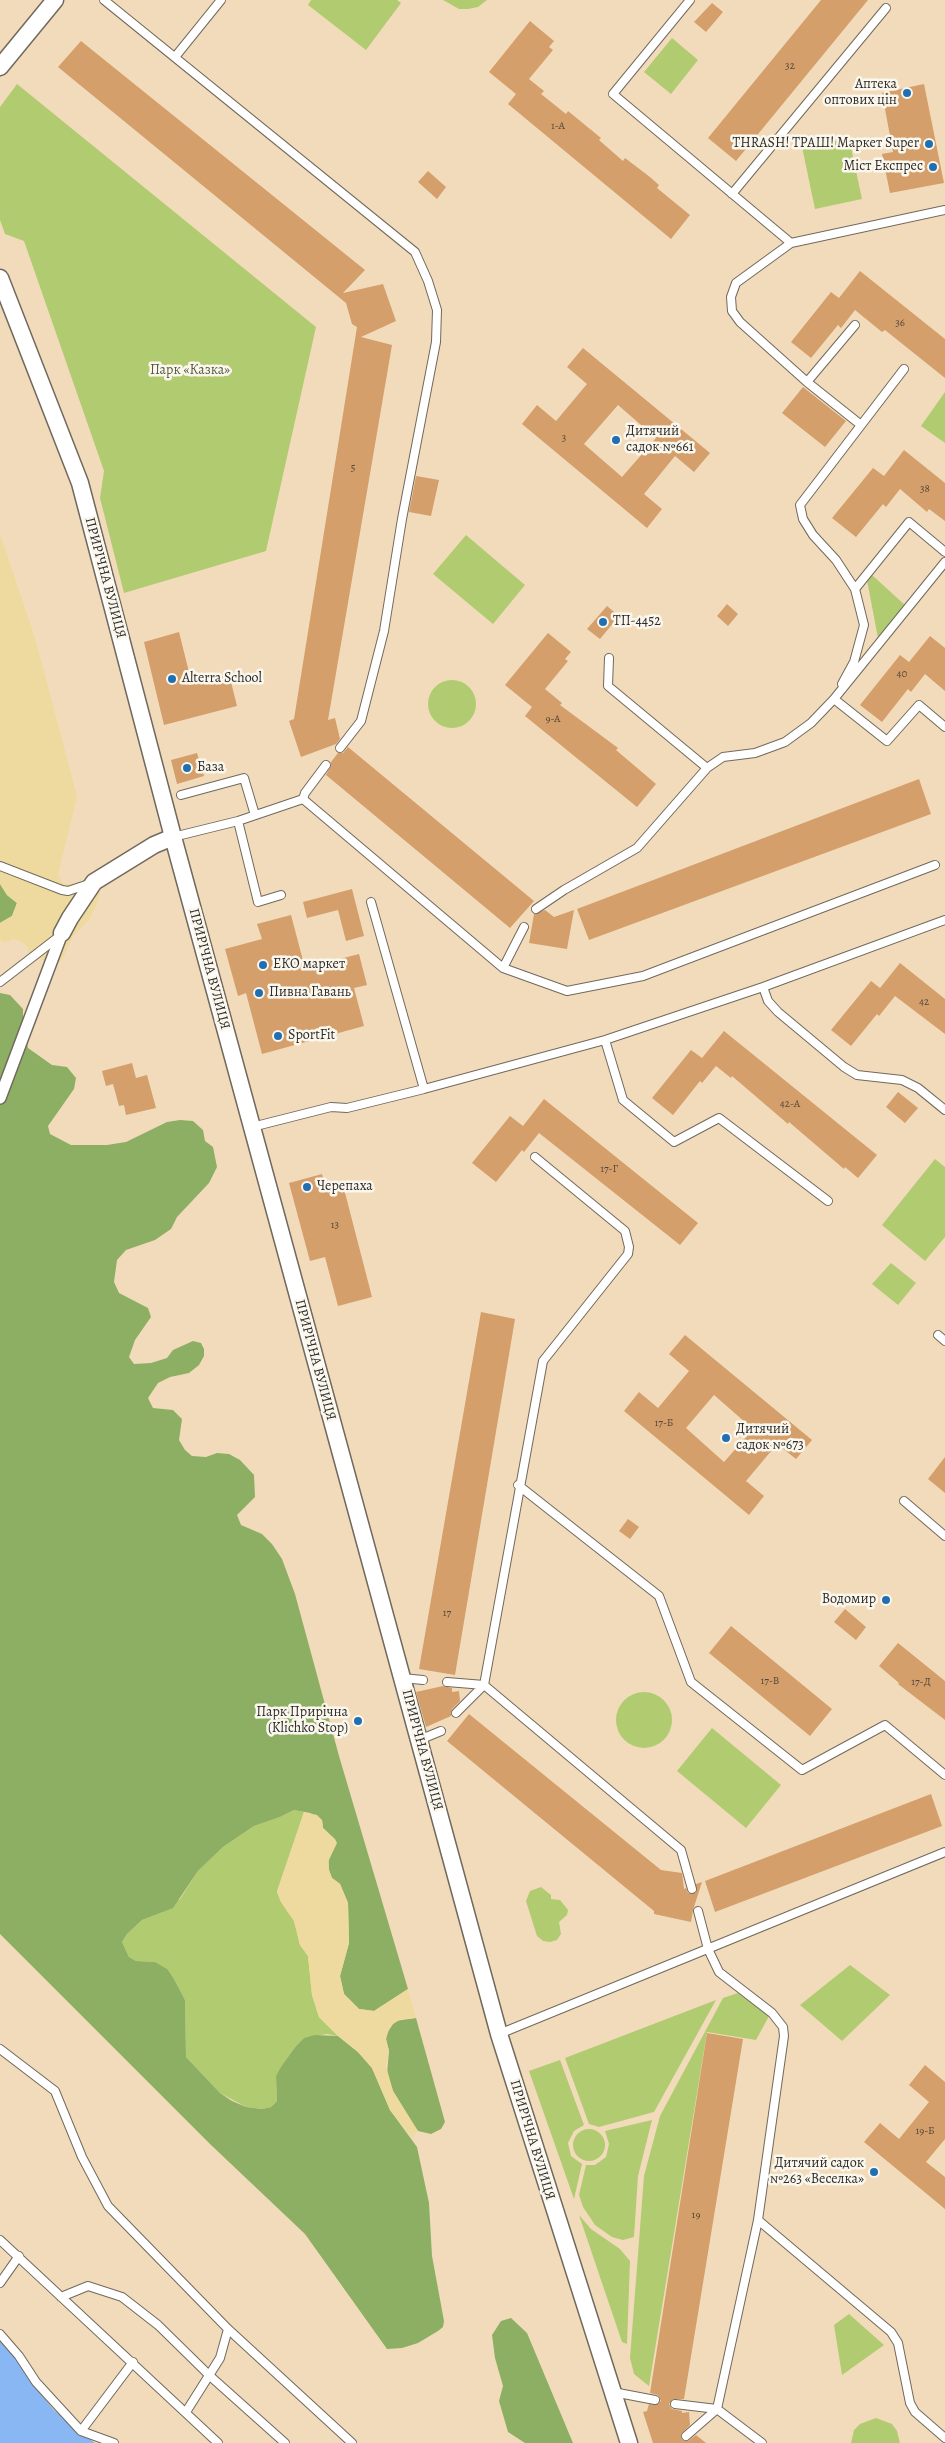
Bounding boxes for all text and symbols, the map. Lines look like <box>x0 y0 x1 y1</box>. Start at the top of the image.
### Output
house number: 32 <box>785 59 795 73</box>
place label: Аптека оптових цін <box>824 77 897 110</box>
marker: Аптека оптових цін <box>901 87 913 99</box>
house number: 1-А <box>551 119 565 133</box>
place label: THRASH! ТРАШ! Маркет Super <box>733 136 919 152</box>
marker: THRASH! ТРАШ! Маркет Super <box>923 138 935 150</box>
place label: Міст Експрес <box>844 159 923 175</box>
marker: Міст Експрес <box>927 161 939 173</box>
house number: 36 <box>895 316 905 330</box>
park label: Парк «Казка» <box>150 363 230 379</box>
place label: Дитячий садок №661 <box>626 424 693 457</box>
house number: 3 <box>562 431 566 445</box>
marker: Дитячий садок №661 <box>610 434 622 446</box>
house number: 5 <box>351 461 355 475</box>
house number: 38 <box>920 482 930 496</box>
street label: ПРИРІЧНА ВУЛИЦЯ <box>81 516 129 640</box>
place label: ТП-4452 <box>613 614 661 630</box>
marker: ТП-4452 <box>597 616 609 628</box>
house number: 40 <box>897 667 907 681</box>
place label: Alterra School <box>182 671 262 687</box>
marker: Alterra School <box>166 673 178 685</box>
house number: 9-А <box>545 712 561 726</box>
place label: База <box>197 760 224 776</box>
marker: База <box>181 762 193 774</box>
street label: ПРИРІЧНА ВУЛИЦЯ <box>185 907 233 1031</box>
place label: ЕКО маркет <box>273 957 345 973</box>
marker: ЕКО маркет <box>257 959 269 971</box>
place label: Пивна Гавань <box>269 985 351 1001</box>
marker: Пивна Гавань <box>253 987 265 999</box>
house number: 42 <box>919 995 929 1009</box>
place label: SportFit <box>288 1028 335 1044</box>
marker: SportFit <box>272 1030 284 1042</box>
house number: 42-А <box>780 1097 800 1111</box>
house number: 17-Г <box>600 1162 618 1176</box>
place label: Черепаха <box>317 1179 373 1195</box>
marker: Черепаха <box>301 1181 313 1193</box>
house number: 13 <box>331 1218 339 1232</box>
street label: ПРИРІЧНА ВУЛИЦЯ <box>291 1298 339 1422</box>
house number: 17-Б <box>655 1416 673 1430</box>
place label: Дитячий садок №673 <box>736 1422 804 1454</box>
marker: Дитячий садок №673 <box>720 1432 732 1444</box>
place label: Водомир <box>822 1592 876 1608</box>
marker: Водомир <box>880 1594 892 1606</box>
house number: 17 <box>443 1606 451 1620</box>
house number: 17-В <box>761 1674 779 1688</box>
house number: 17-Д <box>911 1675 931 1689</box>
street label: ПРИРІЧНА ВУЛИЦЯ <box>398 1688 446 1812</box>
place label: Парк Прирічна (Klichko Stop) <box>256 1705 348 1738</box>
marker: Парк Прирічна (Klichko Stop) <box>352 1715 364 1727</box>
street label: ПРИРІЧНА ВУЛИЦЯ <box>506 2078 558 2202</box>
house number: 19-Б <box>915 2124 935 2138</box>
place label: Дитячий садок №263 «Веселка» <box>770 2156 864 2188</box>
marker: Дитячий садок №263 «Веселка» <box>868 2166 880 2178</box>
house number: 19 <box>692 2208 700 2222</box>

